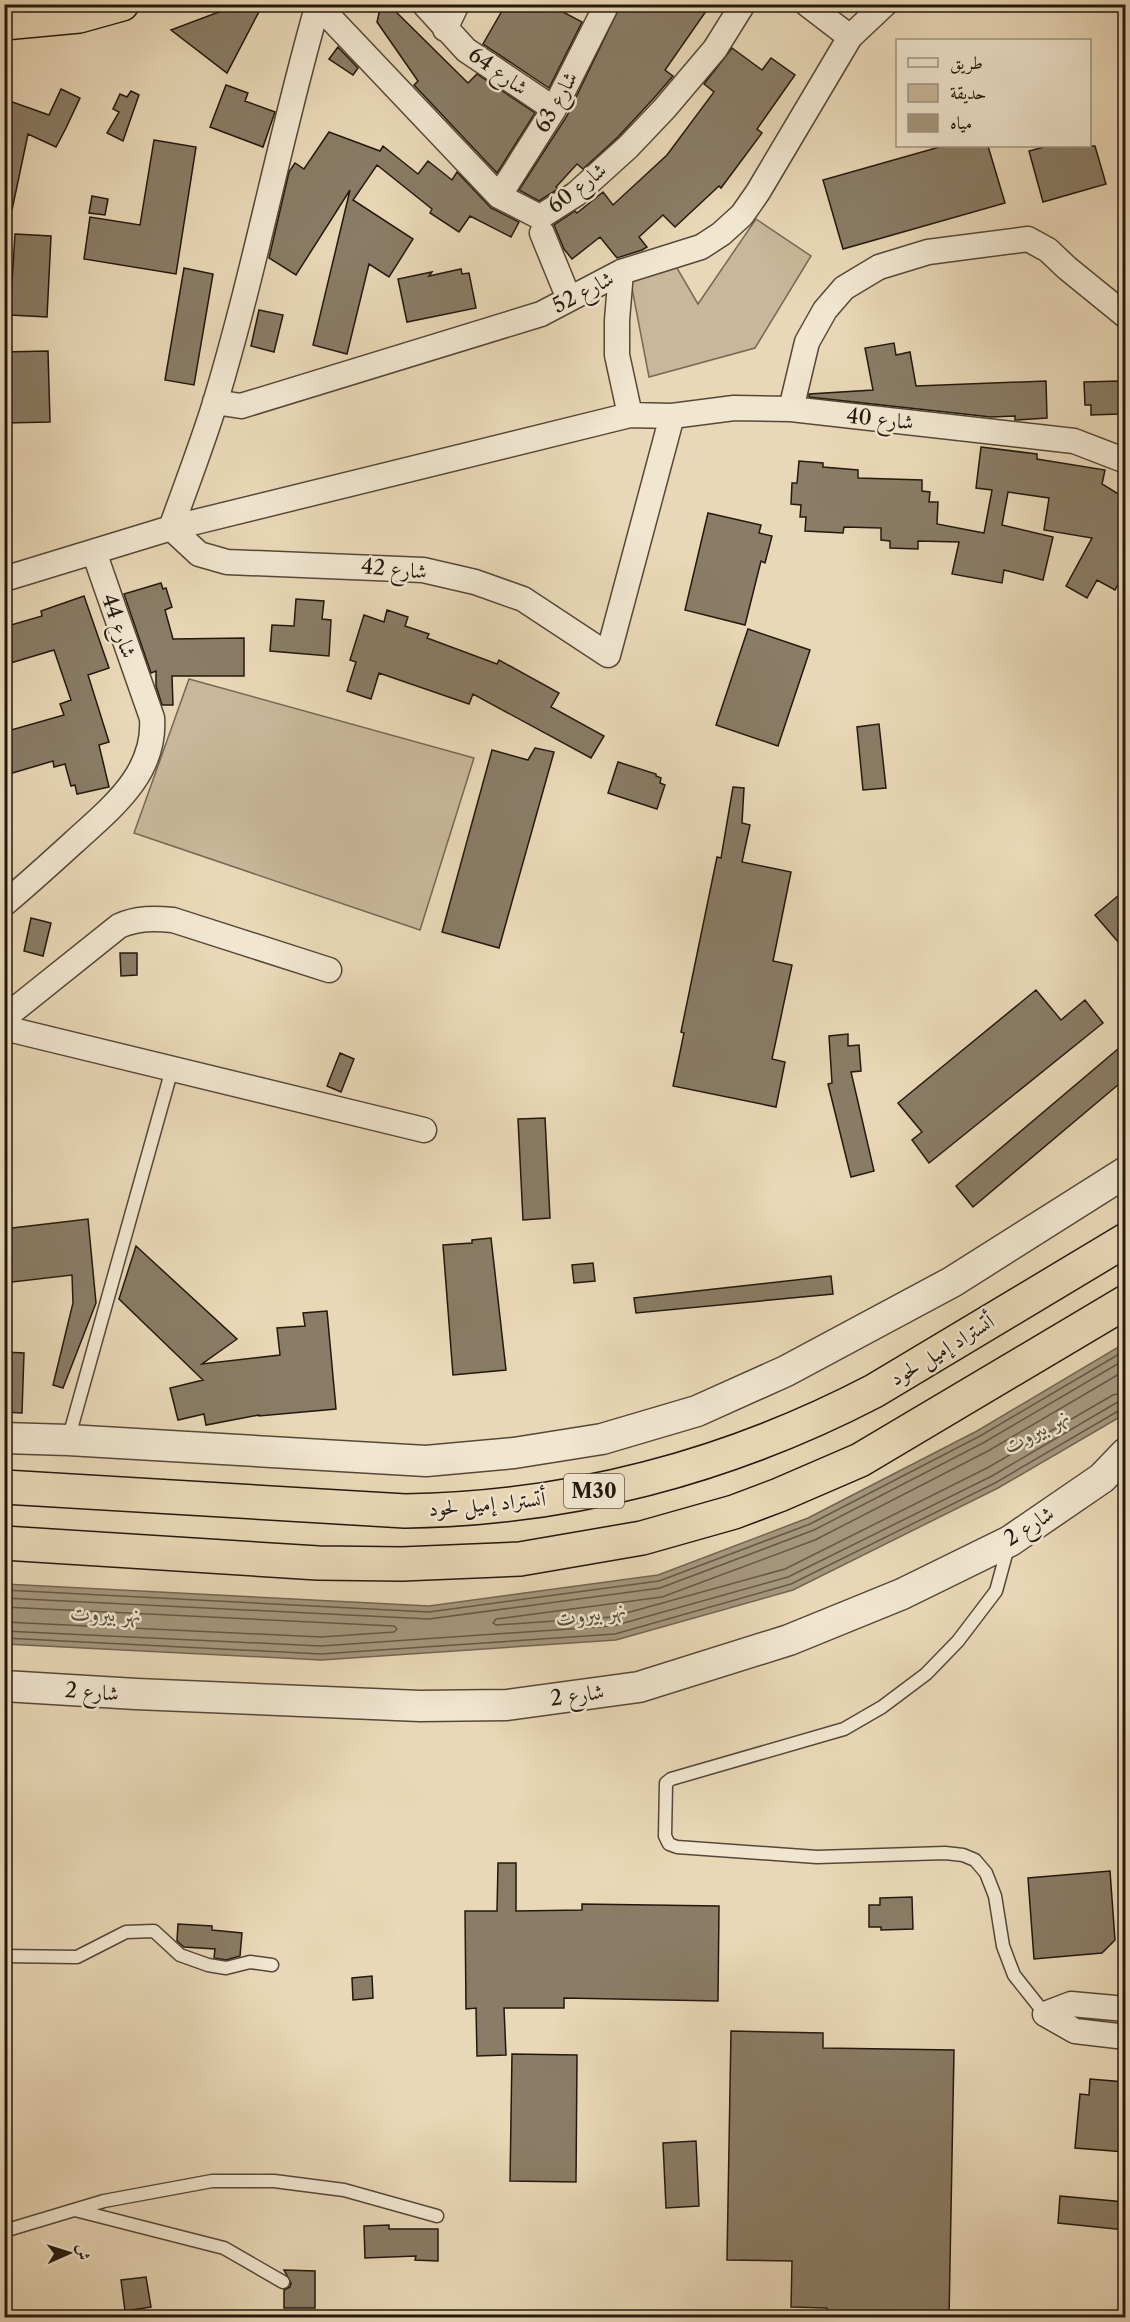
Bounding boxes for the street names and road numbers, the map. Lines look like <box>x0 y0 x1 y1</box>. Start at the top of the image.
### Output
street label: شارع 64 <box>460 41 533 105</box>
street label: شارع 63 <box>529 67 588 140</box>
street label: شارع 60 <box>542 157 615 223</box>
street label: شارع 52 <box>548 265 620 323</box>
street label: شارع 40 <box>845 403 915 440</box>
street label: شارع 42 <box>359 553 428 590</box>
street label: شارع 44 <box>91 590 142 663</box>
street label: أتستراد إميل لحود <box>884 1307 1000 1393</box>
road number: M30 <box>564 1474 624 1508</box>
street label: أتستراد إميل لحود <box>427 1484 547 1524</box>
street label: شارع 2 <box>999 1500 1062 1556</box>
street label: شارع 2 <box>64 1677 120 1712</box>
street label: شارع 2 <box>548 1678 606 1717</box>

